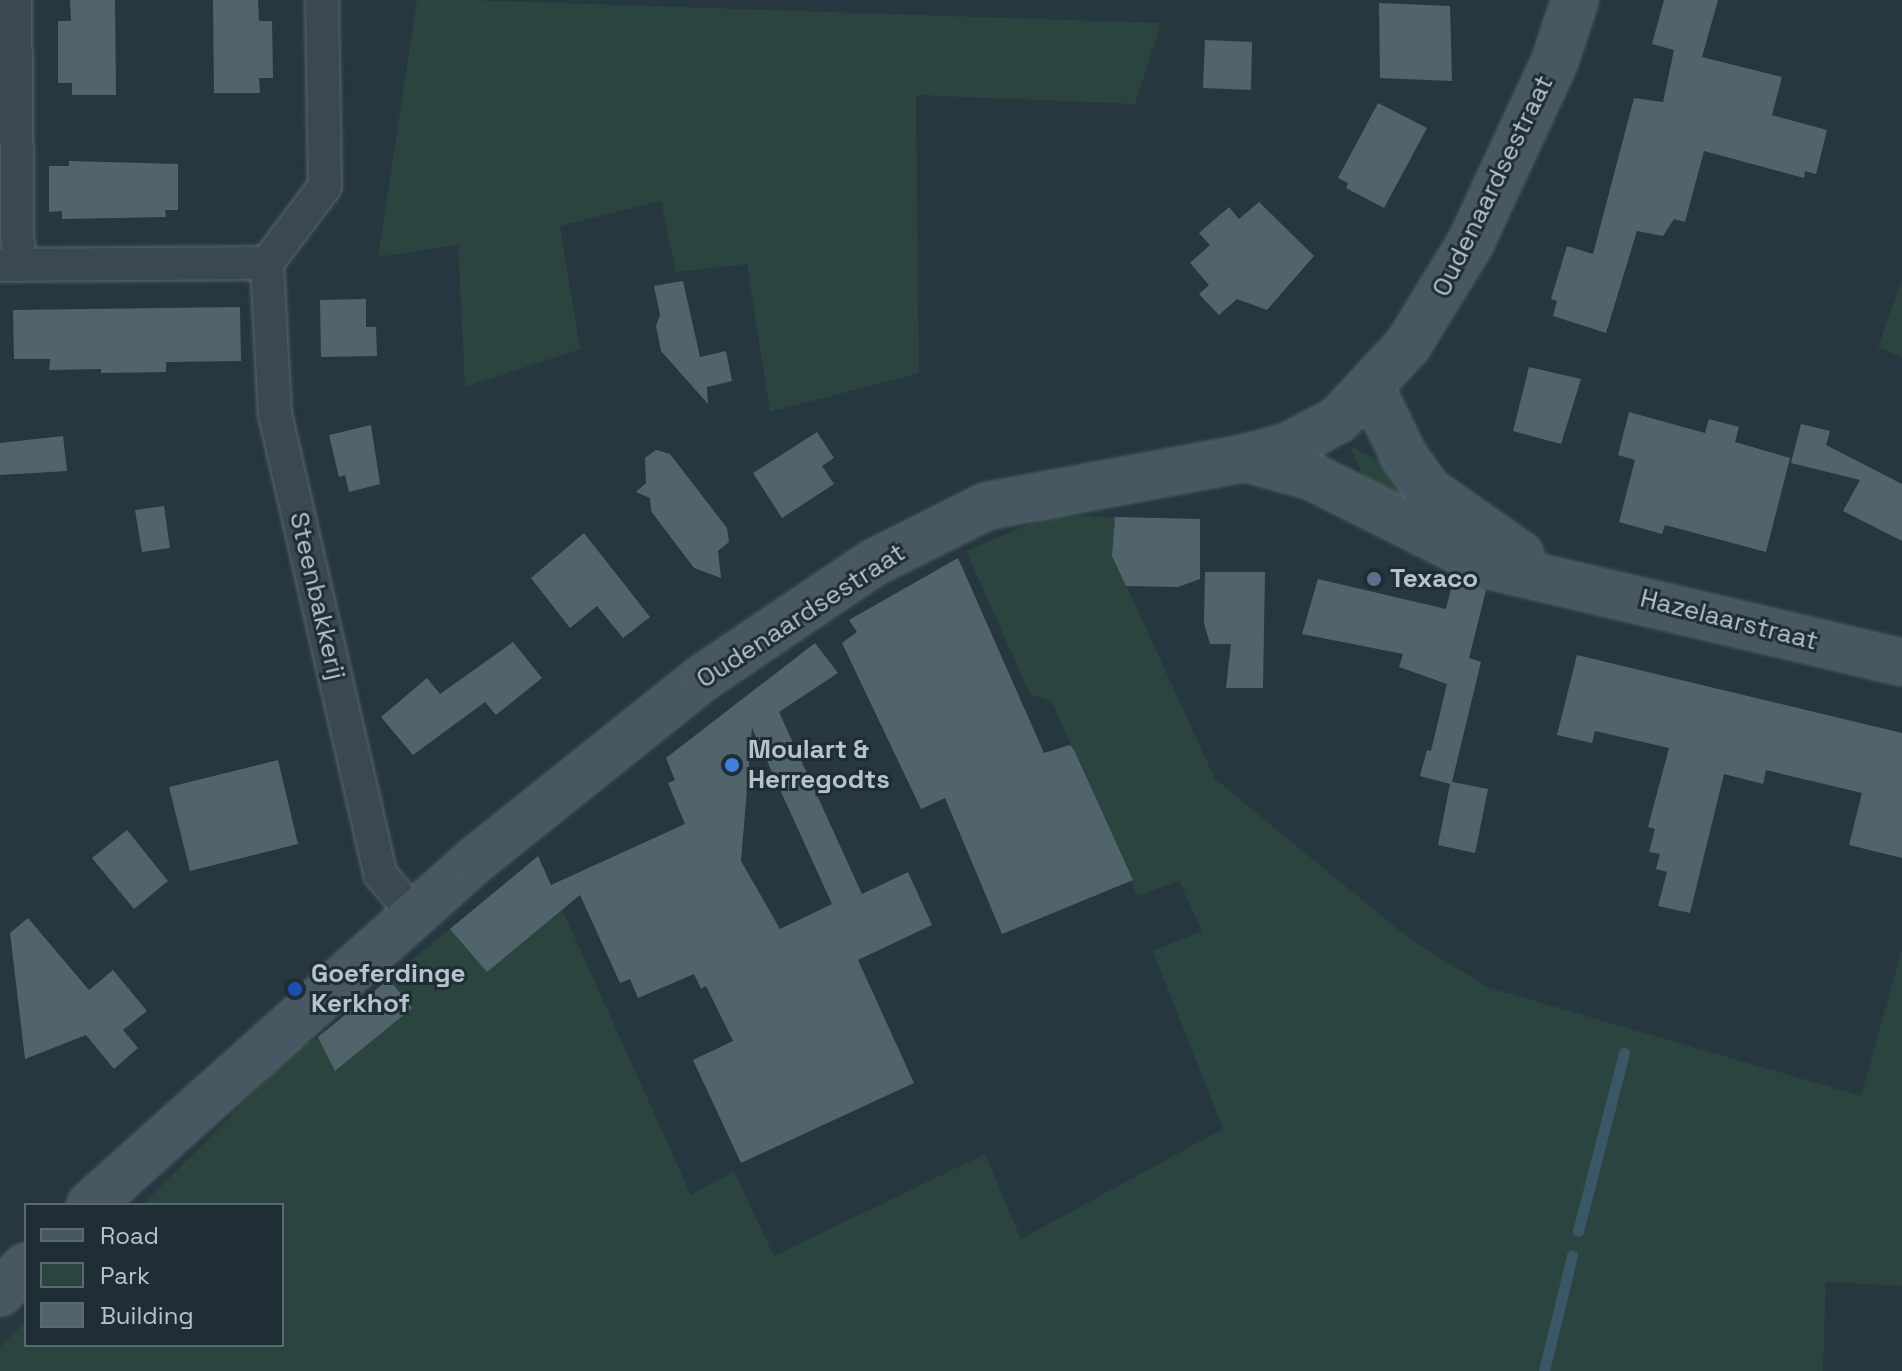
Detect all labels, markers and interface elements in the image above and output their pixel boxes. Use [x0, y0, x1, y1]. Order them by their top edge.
street label: Oudenaardsestraat [1426, 70, 1560, 302]
street label: Steenbakkerij [283, 509, 351, 683]
street label: Oudenaardsestraat [691, 537, 911, 695]
place label: Texaco [1390, 563, 1478, 595]
marker: Texaco [1365, 570, 1383, 588]
street label: Hazelaarstraat [1637, 583, 1821, 657]
place label: Moulart & Herregodts [748, 734, 890, 796]
marker: Moulart & Herregodts [723, 756, 741, 774]
place label: Goeferdinge Kerkhof [311, 958, 466, 1020]
marker: Goeferdinge Kerkhof [286, 980, 304, 998]
legend [24, 1203, 284, 1347]
text: Road [100, 1220, 159, 1251]
text: Park [100, 1260, 150, 1291]
text: Building [100, 1300, 194, 1331]

